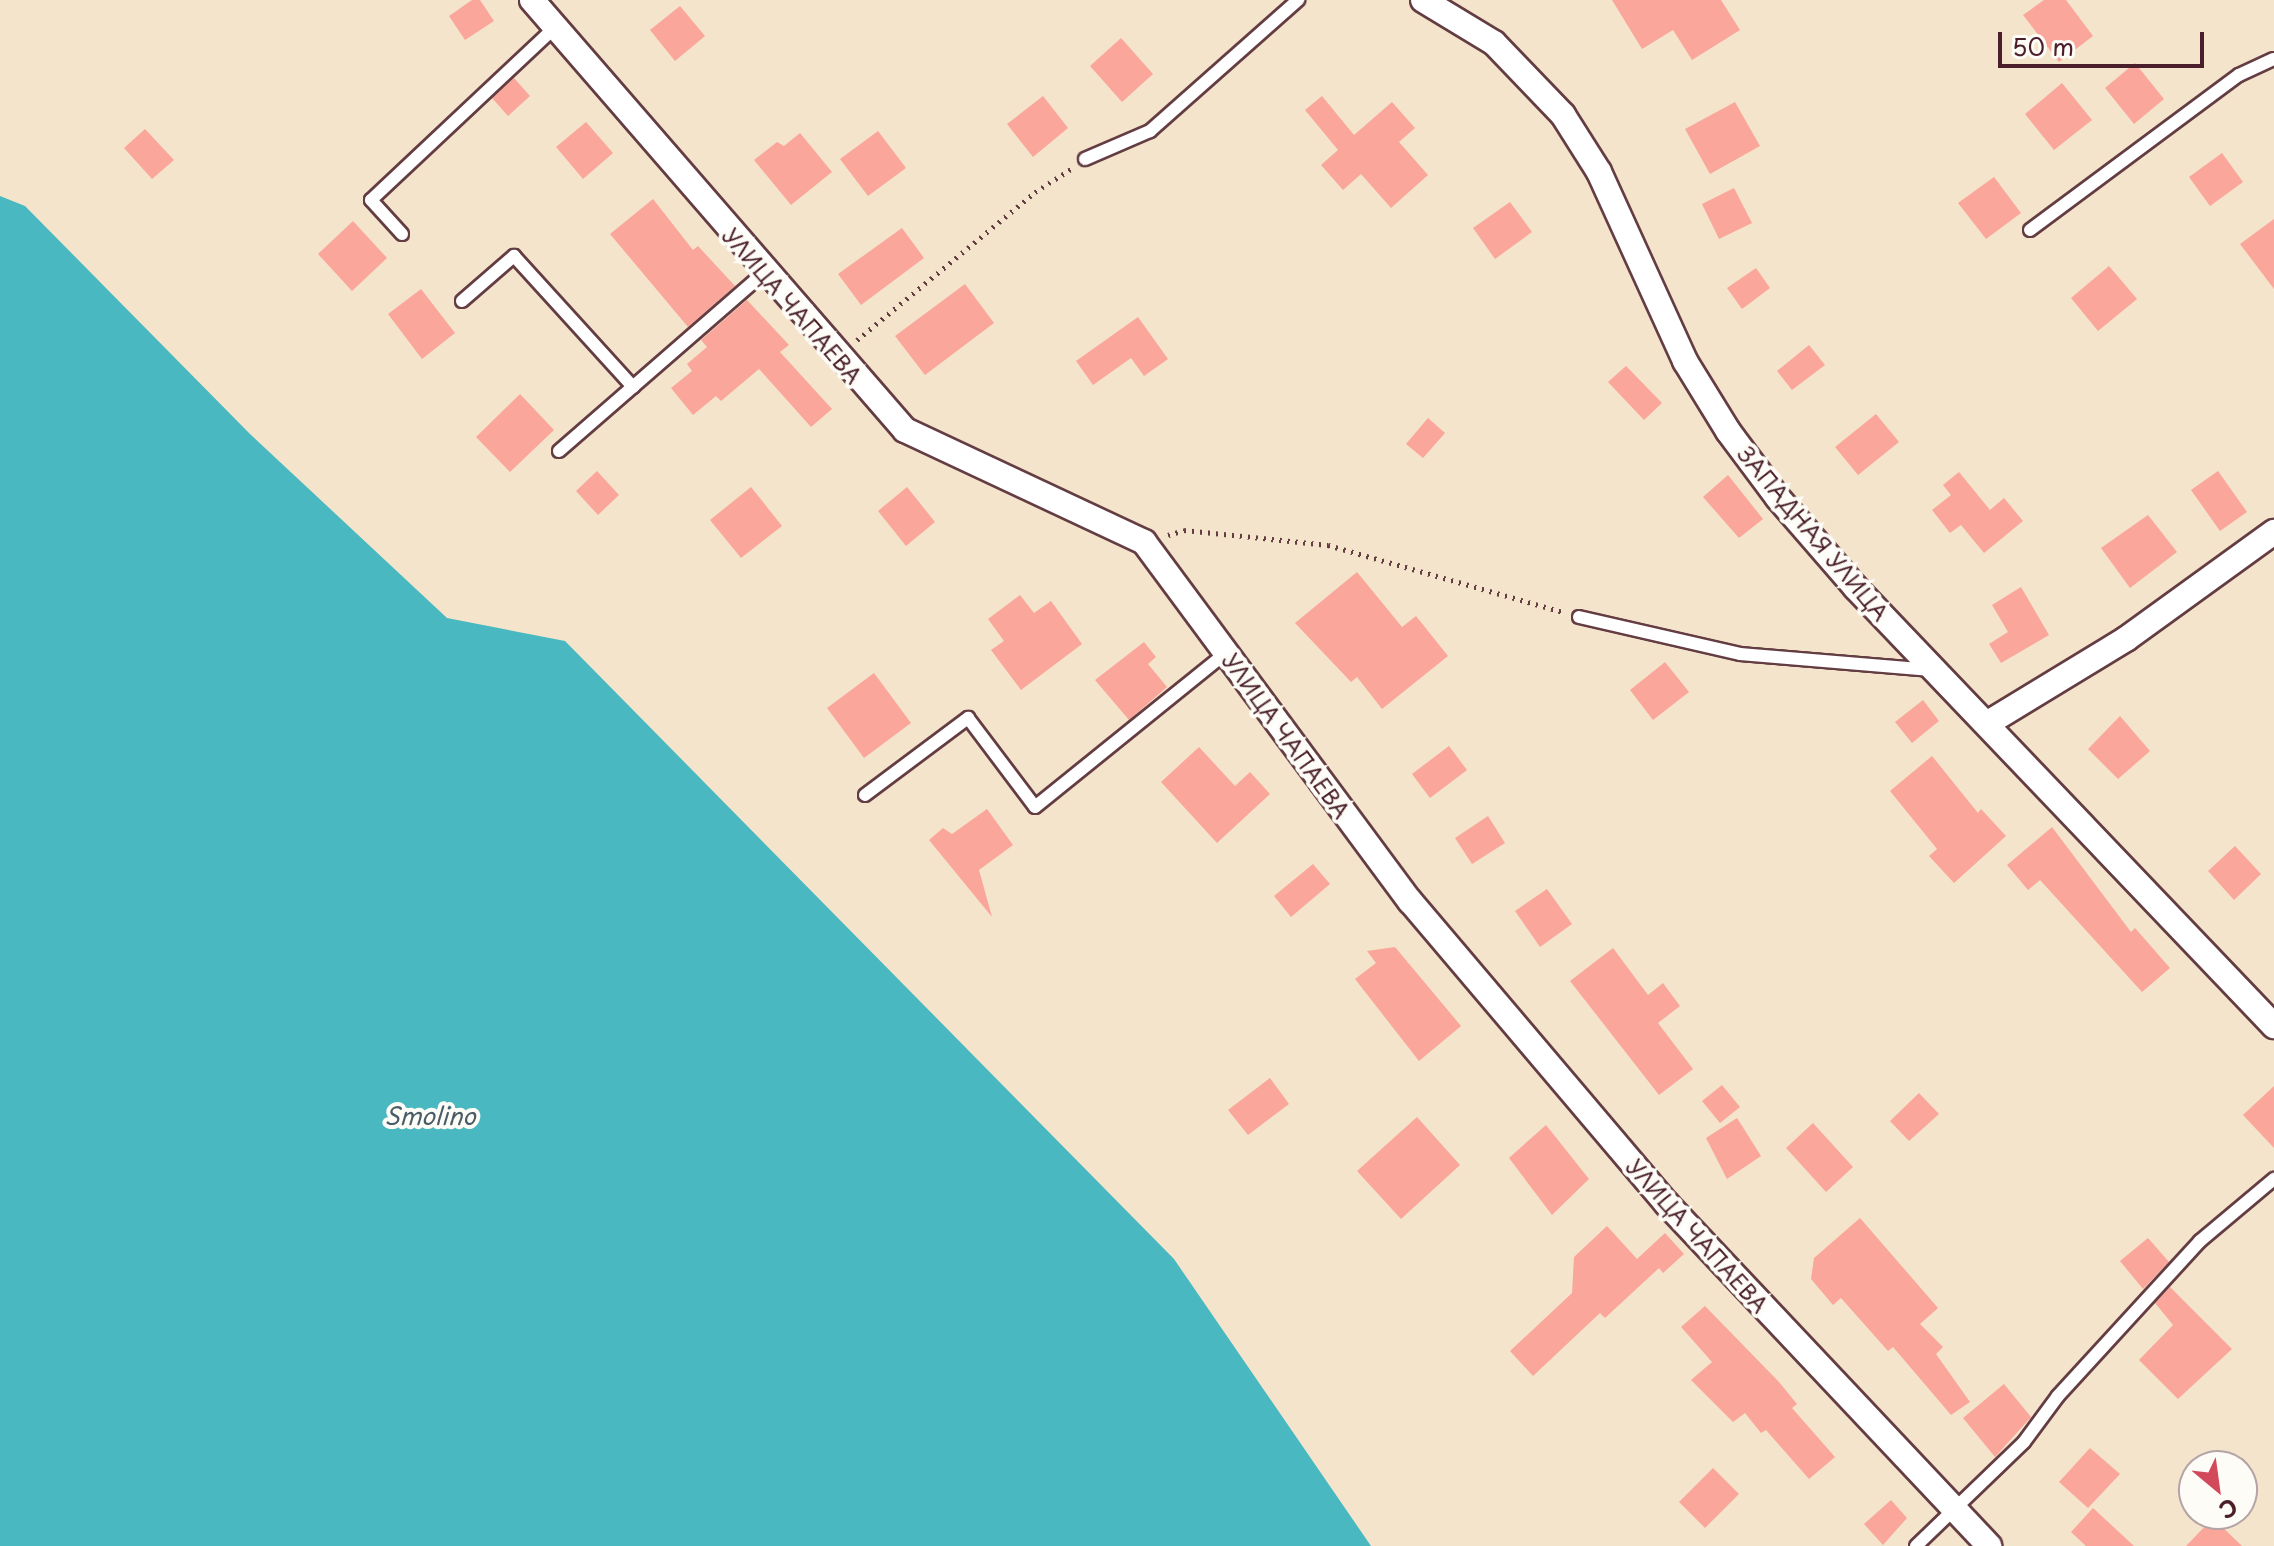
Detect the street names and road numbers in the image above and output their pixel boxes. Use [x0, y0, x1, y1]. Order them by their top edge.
street label: УЛИЦА ЧАПАЕВА [717, 221, 869, 389]
street label: ЗАПАДНАЯ УЛИЦА [1733, 441, 1895, 625]
street label: УЛИЦА ЧАПАЕВА [1217, 646, 1357, 824]
street label: УЛИЦА ЧАПАЕВА [1621, 1152, 1775, 1318]

